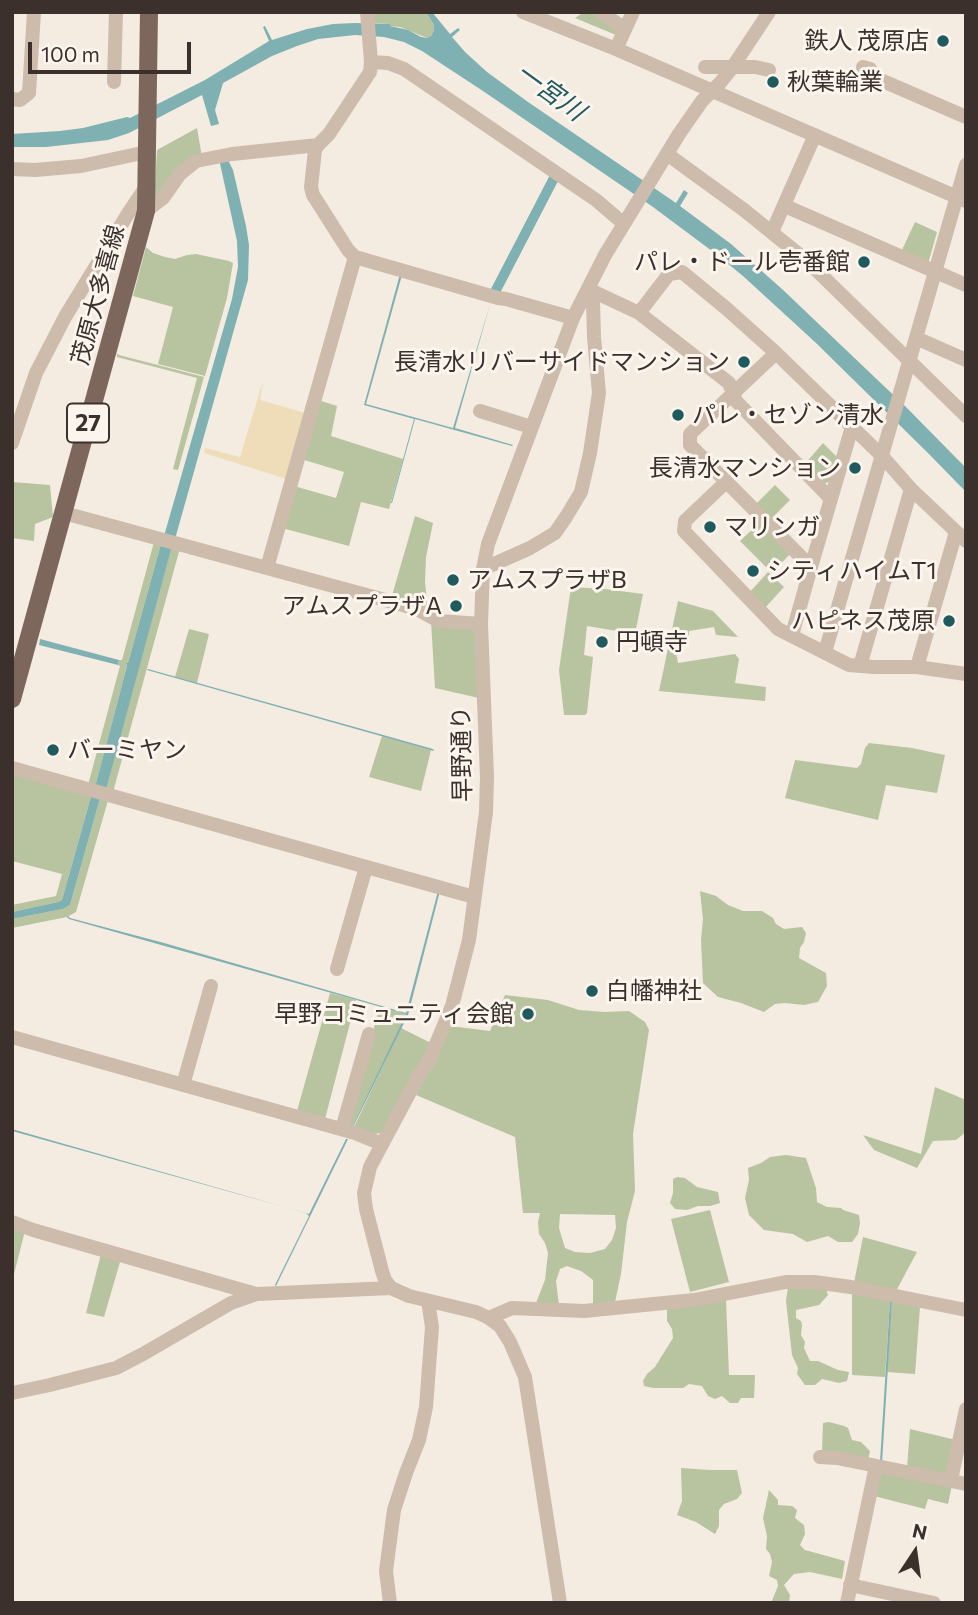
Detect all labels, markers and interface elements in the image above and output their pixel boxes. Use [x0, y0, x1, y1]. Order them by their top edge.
place label: 鉄人 茂原店 [804, 27, 929, 55]
scale bar [32, 28, 194, 72]
marker: 鉄人 茂原店 [935, 33, 951, 49]
text: 100 m [41, 41, 100, 66]
water label: 一宮川 [509, 56, 591, 128]
place label: 秋葉輪業 [787, 68, 883, 96]
marker: 秋葉輪業 [765, 74, 781, 90]
street label: 茂原大多喜線 [65, 222, 131, 368]
place label: パレ・ドール壱番館 [634, 248, 850, 276]
marker: パレ・ドール壱番館 [856, 254, 872, 270]
place label: 長清水リバーサイドマンション [394, 348, 730, 376]
marker: 長清水リバーサイドマンション [736, 354, 752, 370]
place label: パレ・セゾン清水 [692, 401, 884, 429]
road number: 27 [67, 404, 109, 442]
marker: パレ・セゾン清水 [670, 407, 686, 423]
place label: 長清水マンション [649, 454, 841, 482]
marker: 長清水マンション [847, 460, 863, 476]
place label: マリンガ [724, 513, 820, 541]
marker: マリンガ [702, 519, 718, 535]
place label: シティハイムT1 [767, 557, 937, 585]
marker: シティハイムT1 [745, 563, 761, 579]
place label: アムスプラザB [467, 566, 626, 594]
marker: アムスプラザB [445, 572, 461, 588]
place label: アムスプラザA [281, 592, 442, 620]
marker: アムスプラザA [448, 598, 464, 614]
place label: ハピネス茂原 [791, 607, 935, 635]
marker: ハピネス茂原 [941, 613, 957, 629]
place label: 円頓寺 [616, 628, 688, 656]
marker: 円頓寺 [594, 634, 610, 650]
street label: 早野通り [447, 706, 477, 802]
place label: バーミヤン [67, 736, 187, 764]
marker: バーミヤン [45, 742, 61, 758]
place label: 白幡神社 [606, 977, 702, 1005]
marker: 白幡神社 [584, 983, 600, 999]
place label: 早野コミュニティ会館 [274, 1000, 514, 1028]
marker: 早野コミュニティ会館 [520, 1006, 536, 1022]
north arrow [880, 1517, 950, 1587]
text: N [910, 1518, 929, 1544]

